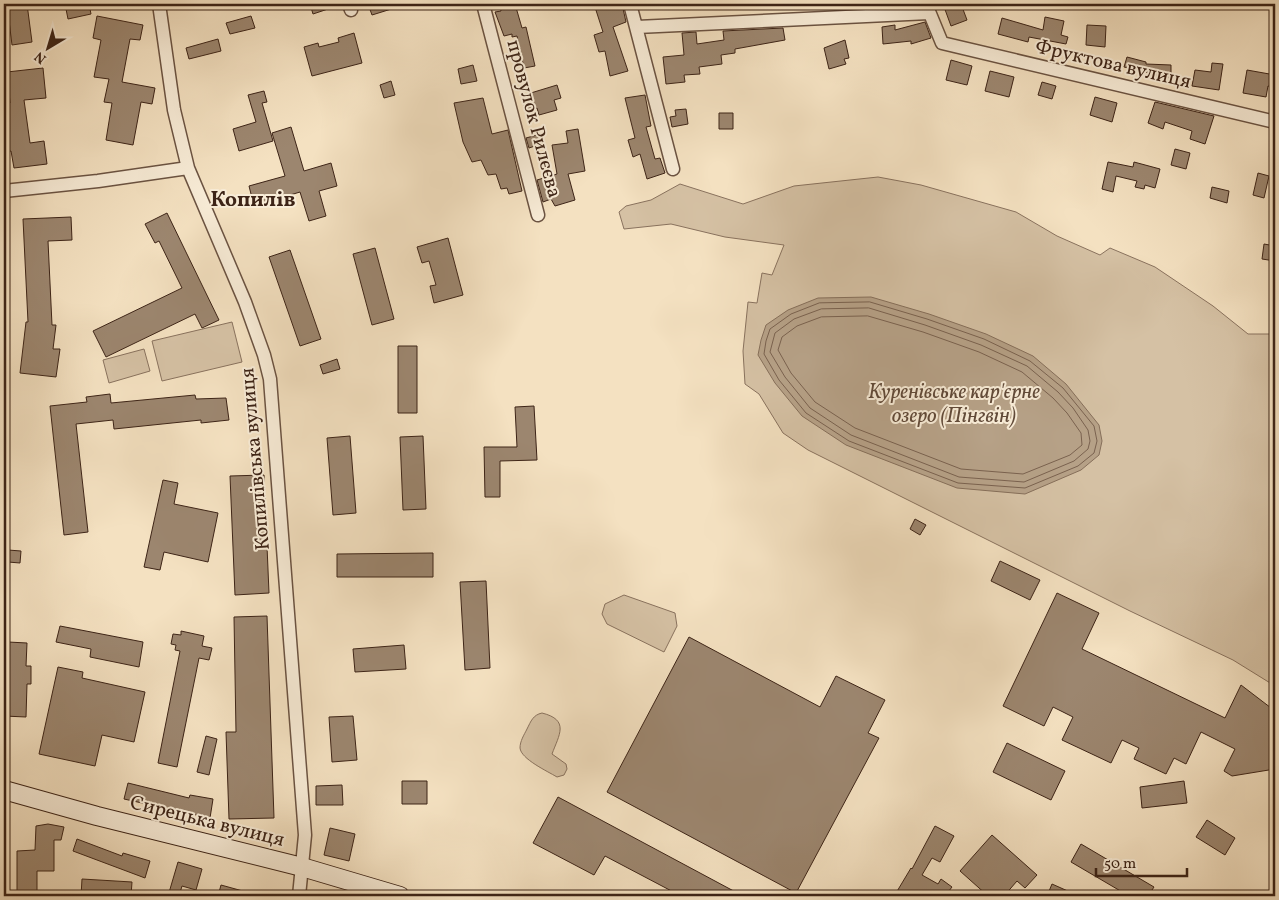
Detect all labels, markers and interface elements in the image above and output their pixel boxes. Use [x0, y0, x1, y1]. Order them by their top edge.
north arrow [22, 22, 72, 72]
street label: Фруктова вулиця [1032, 33, 1194, 97]
street label: провулок Рилєєва [498, 37, 568, 201]
text: N [31, 46, 51, 68]
district label: Копилів [210, 186, 296, 215]
street label: Копилівська вулиця [234, 367, 278, 551]
water label: Куренівське кар'єрне озеро (Пінгвін) [868, 378, 1040, 431]
street label: Сирецька вулиця [127, 789, 287, 855]
scale bar [1096, 845, 1188, 877]
text: 50 m [1104, 854, 1136, 875]

